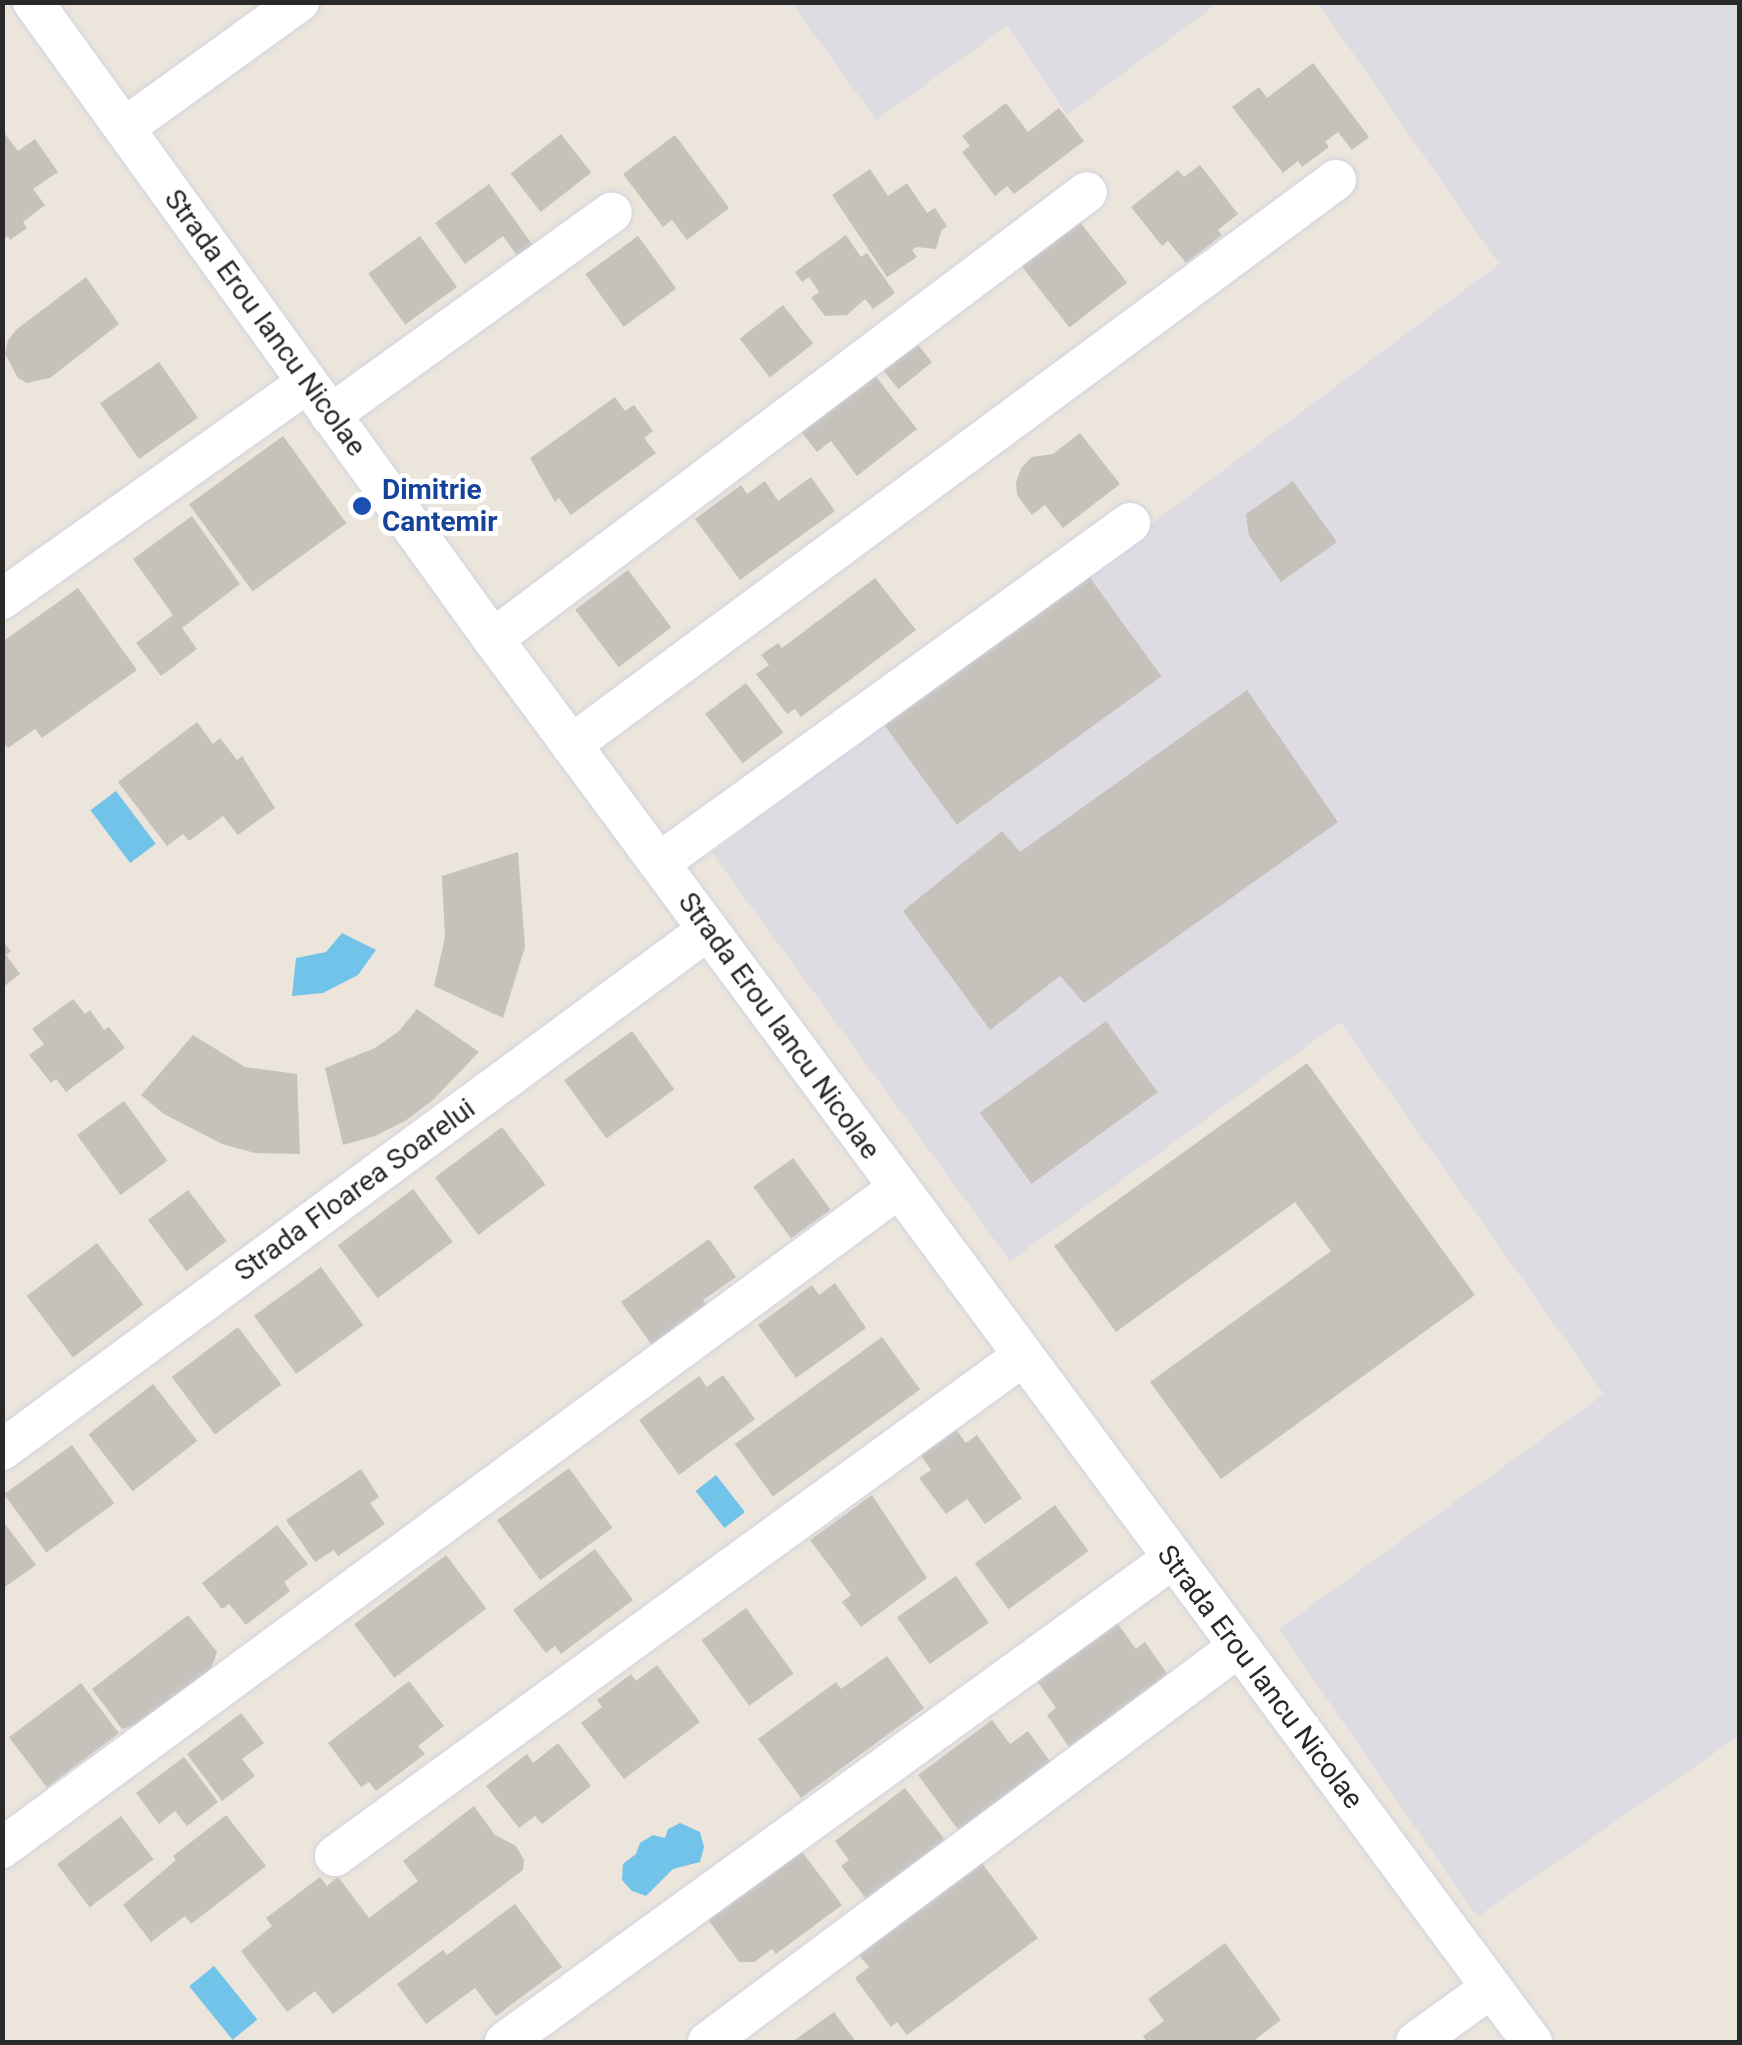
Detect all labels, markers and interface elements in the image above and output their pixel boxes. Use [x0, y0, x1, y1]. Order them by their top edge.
street label: Strada Erou Iancu Nicolae [157, 183, 373, 463]
place label: Dimitrie Cantemir [382, 473, 498, 539]
marker: Dimitrie Cantemir [351, 495, 373, 517]
street label: Strada Erou Iancu Nicolae [671, 886, 887, 1166]
street label: Strada Floarea Soarelui [228, 1092, 482, 1288]
street label: Strada Erou Iancu Nicolae [1150, 1539, 1370, 1815]

